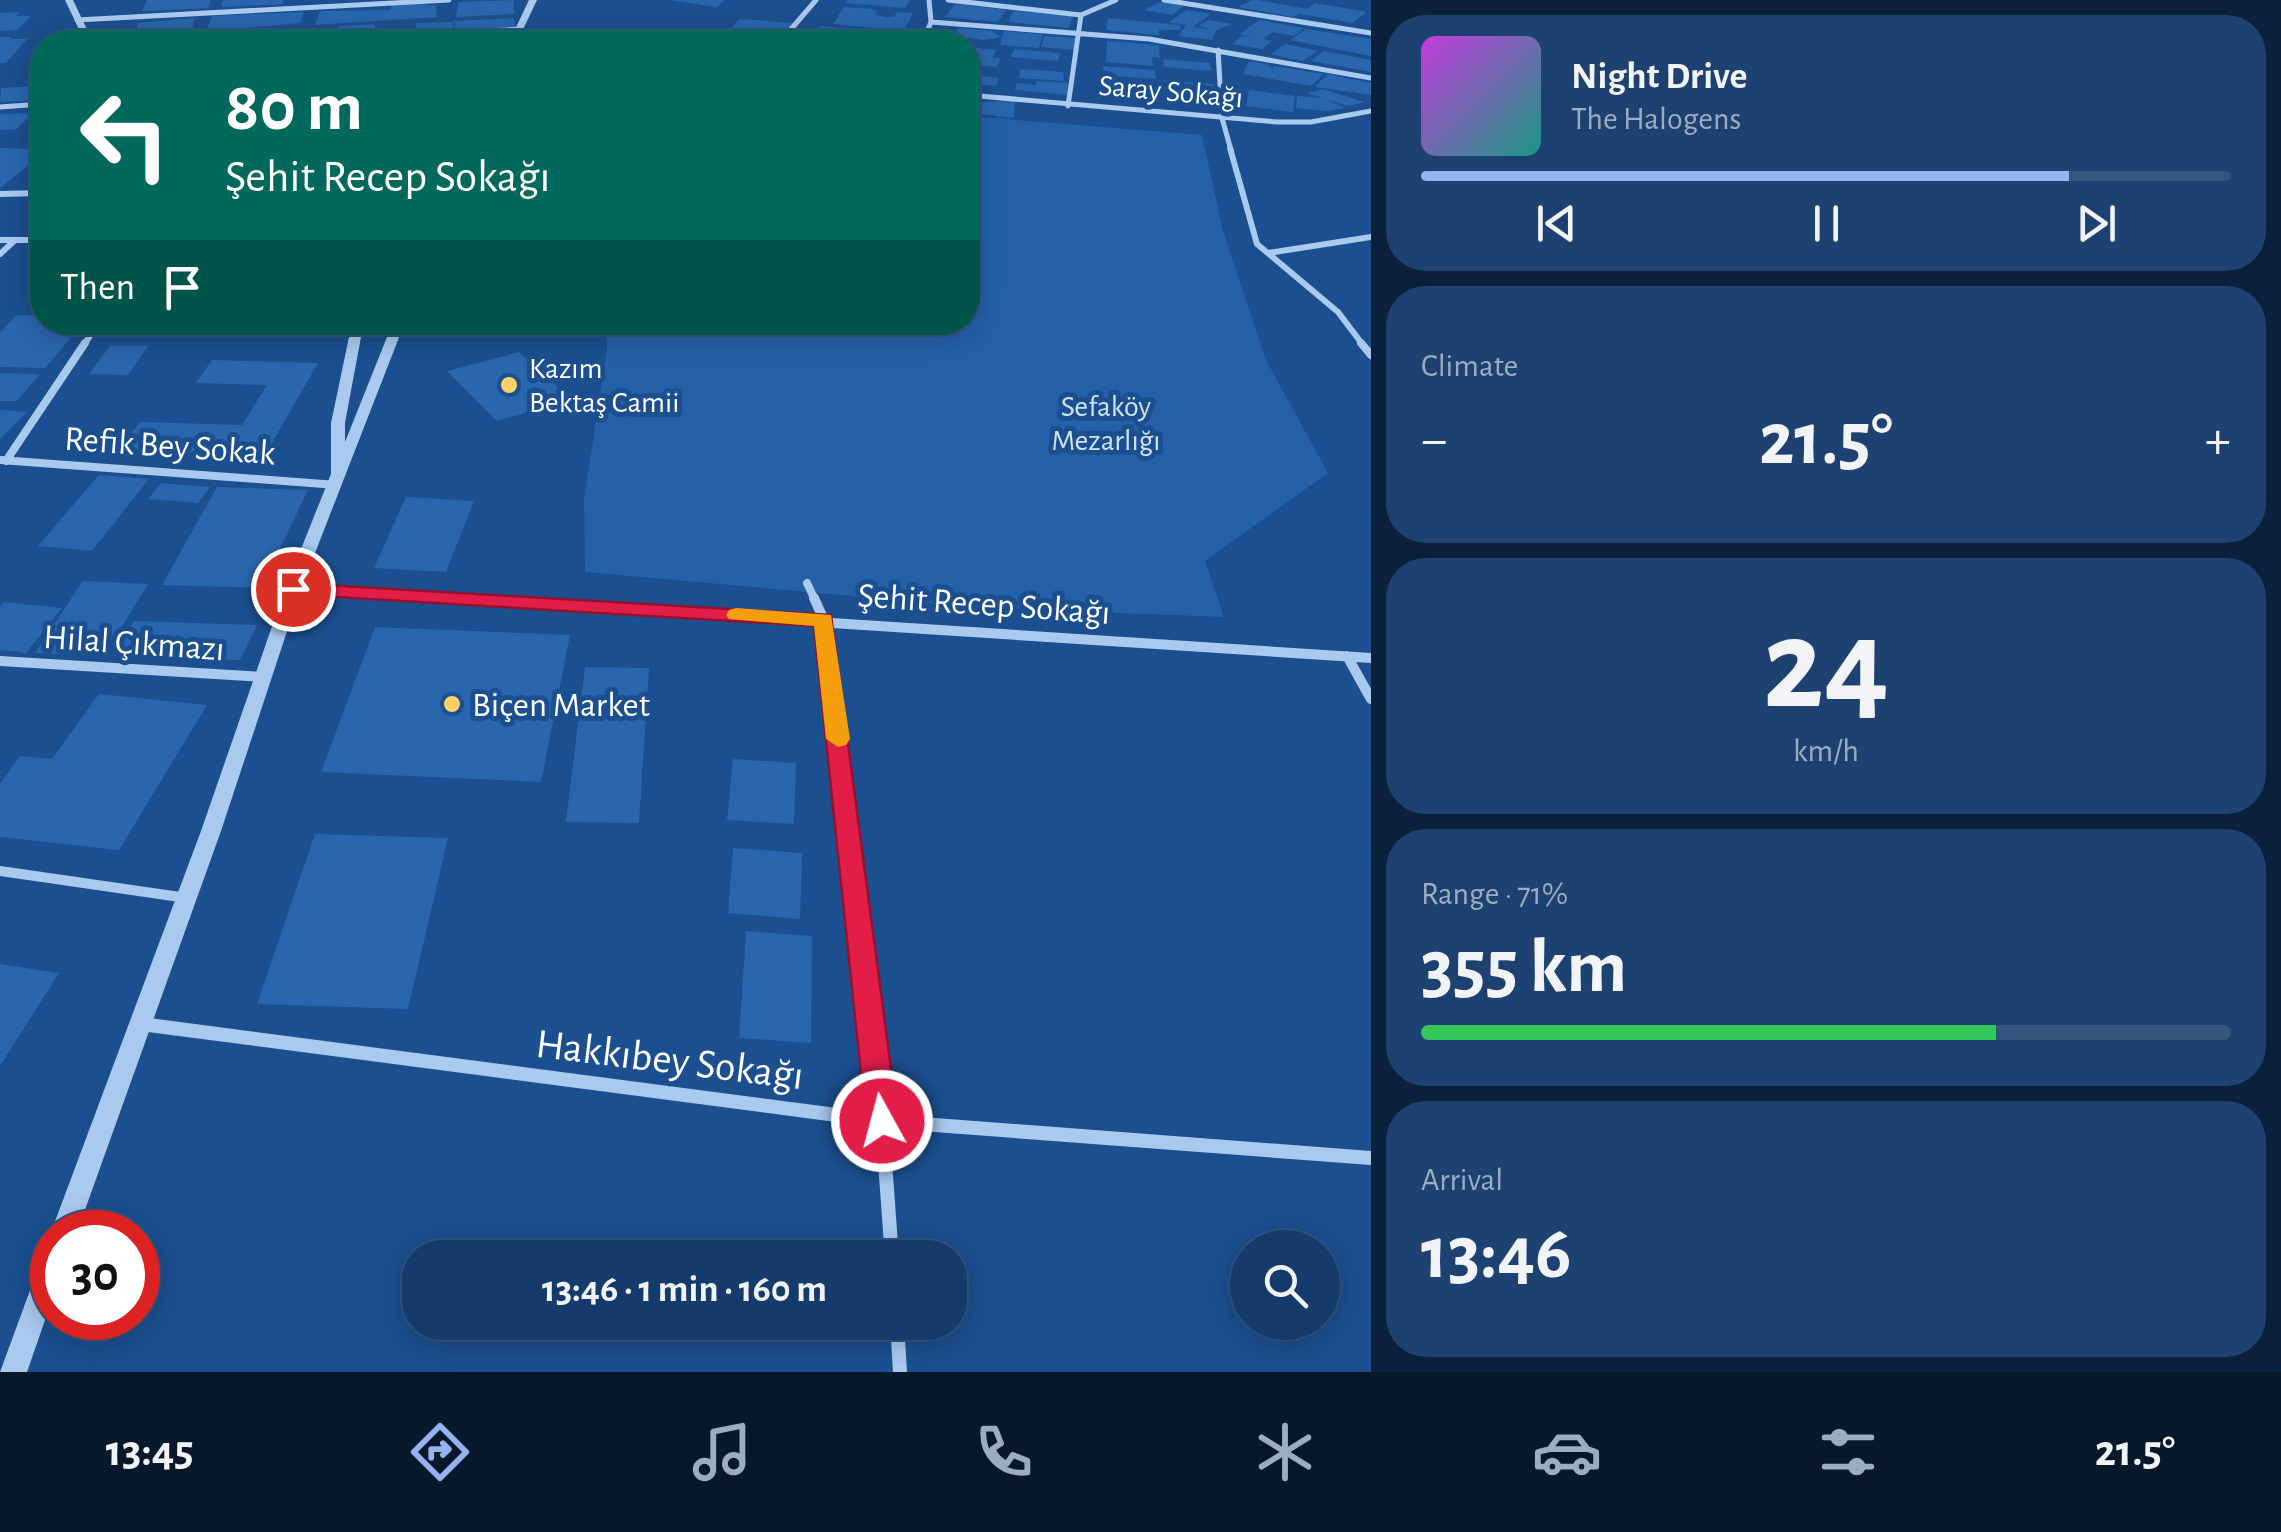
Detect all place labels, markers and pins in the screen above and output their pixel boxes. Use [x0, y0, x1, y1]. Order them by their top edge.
place label: Kazım Bektaş Camii [529, 354, 679, 418]
marker: Kazım Bektaş Camii [498, 374, 520, 396]
pin [251, 547, 336, 632]
place label: Biçen Market [472, 688, 650, 723]
marker: Biçen Market [441, 693, 463, 715]

